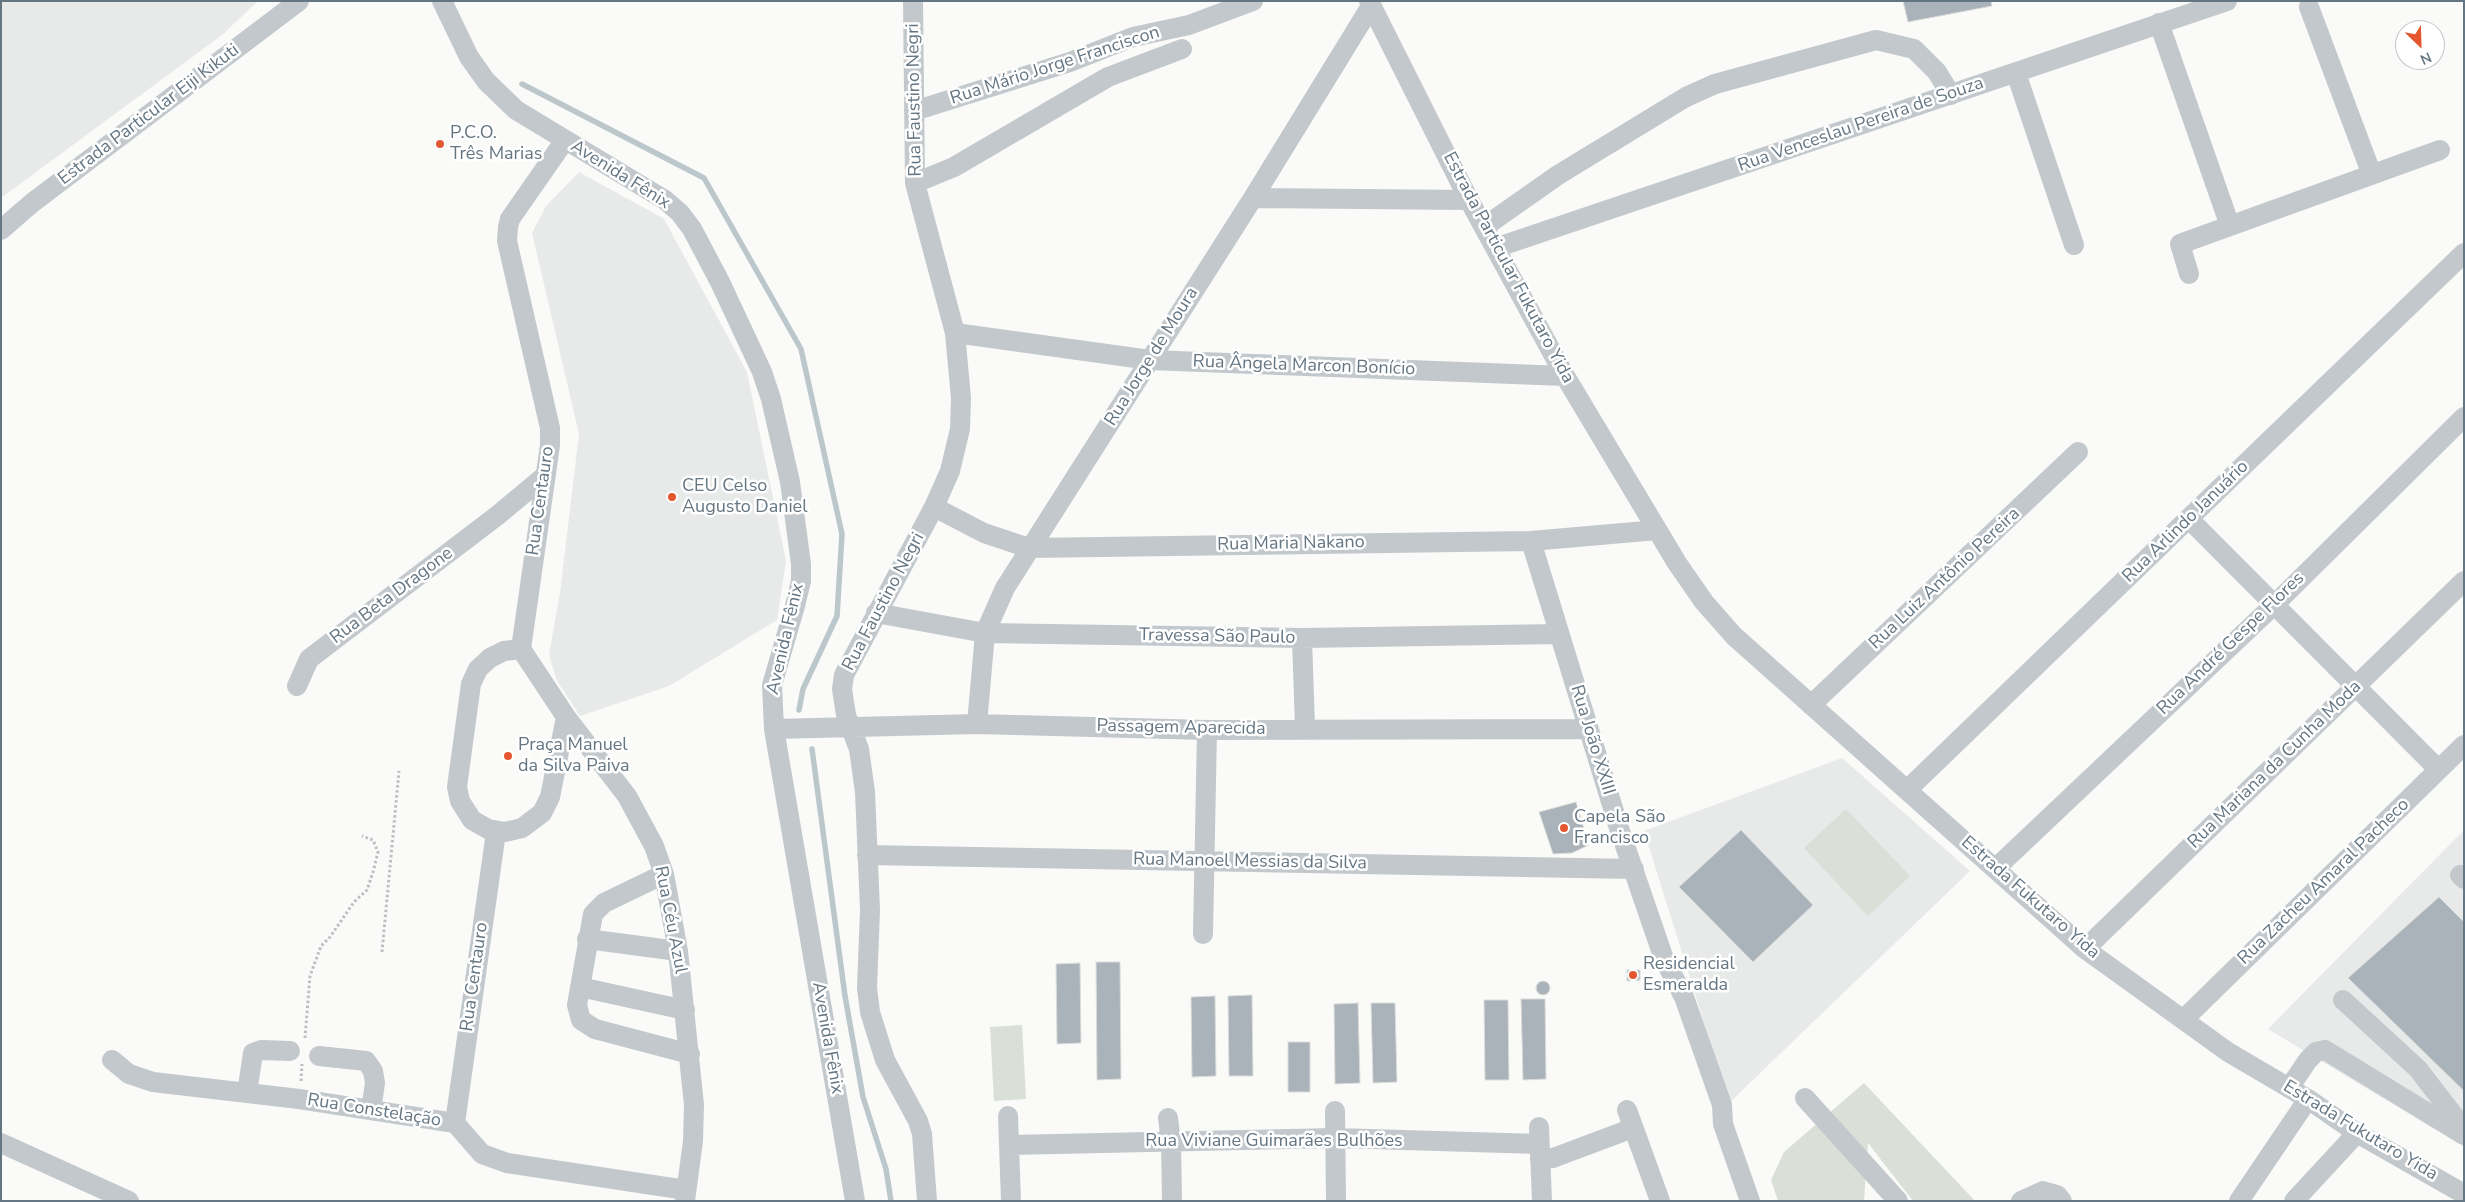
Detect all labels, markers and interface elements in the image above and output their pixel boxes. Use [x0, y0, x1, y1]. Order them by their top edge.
north arrow [2395, 20, 2445, 70]
street label: Rua Mário Jorge Franciscon [948, 22, 1162, 110]
street label: Rua Faustino Negri [903, 23, 927, 177]
street label: Estrada Particular Eiji Kikuti [54, 40, 244, 190]
text: N [2417, 47, 2435, 69]
street label: Rua Venceslau Pereira de Souza [1735, 73, 1987, 177]
place label: P.C.O. Três Marias [450, 123, 542, 166]
street label: Avenida Fênix [566, 136, 674, 214]
marker: P.C.O. Três Marias [434, 138, 446, 150]
street label: Estrada Particular Fukutaro Yida [1438, 149, 1578, 387]
street label: Rua Jorge de Moura [1101, 284, 1203, 430]
street label: Rua Ângela Marcon Bonício [1192, 351, 1416, 381]
street label: Rua Centauro [523, 445, 559, 557]
street label: Rua Arlindo Januário [2119, 456, 2253, 588]
place label: CEU Celso Augusto Daniel [682, 476, 807, 518]
marker: CEU Celso Augusto Daniel [666, 491, 678, 503]
street label: Rua Luiz Antônio Pereira [1865, 503, 2025, 655]
street label: Rua Faustino Negri [838, 529, 930, 675]
street label: Rua Maria Nakano [1217, 532, 1365, 556]
street label: Rua Beta Dragone [326, 543, 458, 649]
street label: Rua André Gespe Flores [2153, 568, 2309, 720]
street label: Avenida Fênix [763, 581, 809, 697]
street label: Travessa São Paulo [1139, 625, 1295, 649]
street label: Rua Mariana da Cunha Moda [2184, 676, 2366, 854]
street label: Rua João XXIII [1565, 683, 1619, 797]
street label: Passagem Aparecida [1096, 716, 1266, 740]
place label: Praça Manuel da Silva Paiva [518, 735, 630, 778]
marker: Praça Manuel da Silva Paiva [502, 750, 514, 762]
street label: Rua Zacheu Amaral Pacheco [2234, 794, 2414, 970]
place label: Capela São Francisco [1574, 807, 1666, 850]
marker: Capela São Francisco [1558, 822, 1570, 834]
street label: Estrada Fukutaro Yida [1956, 832, 2104, 964]
street label: Rua Manoel Messias da Silva [1133, 849, 1367, 875]
street label: Rua Céu Azul [649, 864, 691, 976]
street label: Rua Centauro [457, 921, 493, 1033]
place label: Residencial Esmeralda [1643, 954, 1735, 996]
marker: Residencial Esmeralda [1627, 969, 1639, 981]
street label: Avenida Fênix [807, 980, 847, 1096]
street label: Estrada Fukutaro Yida [2279, 1076, 2441, 1186]
street label: Rua Constelação [306, 1090, 442, 1132]
street label: Rua Viviane Guimarães Bulhões [1145, 1131, 1403, 1153]

